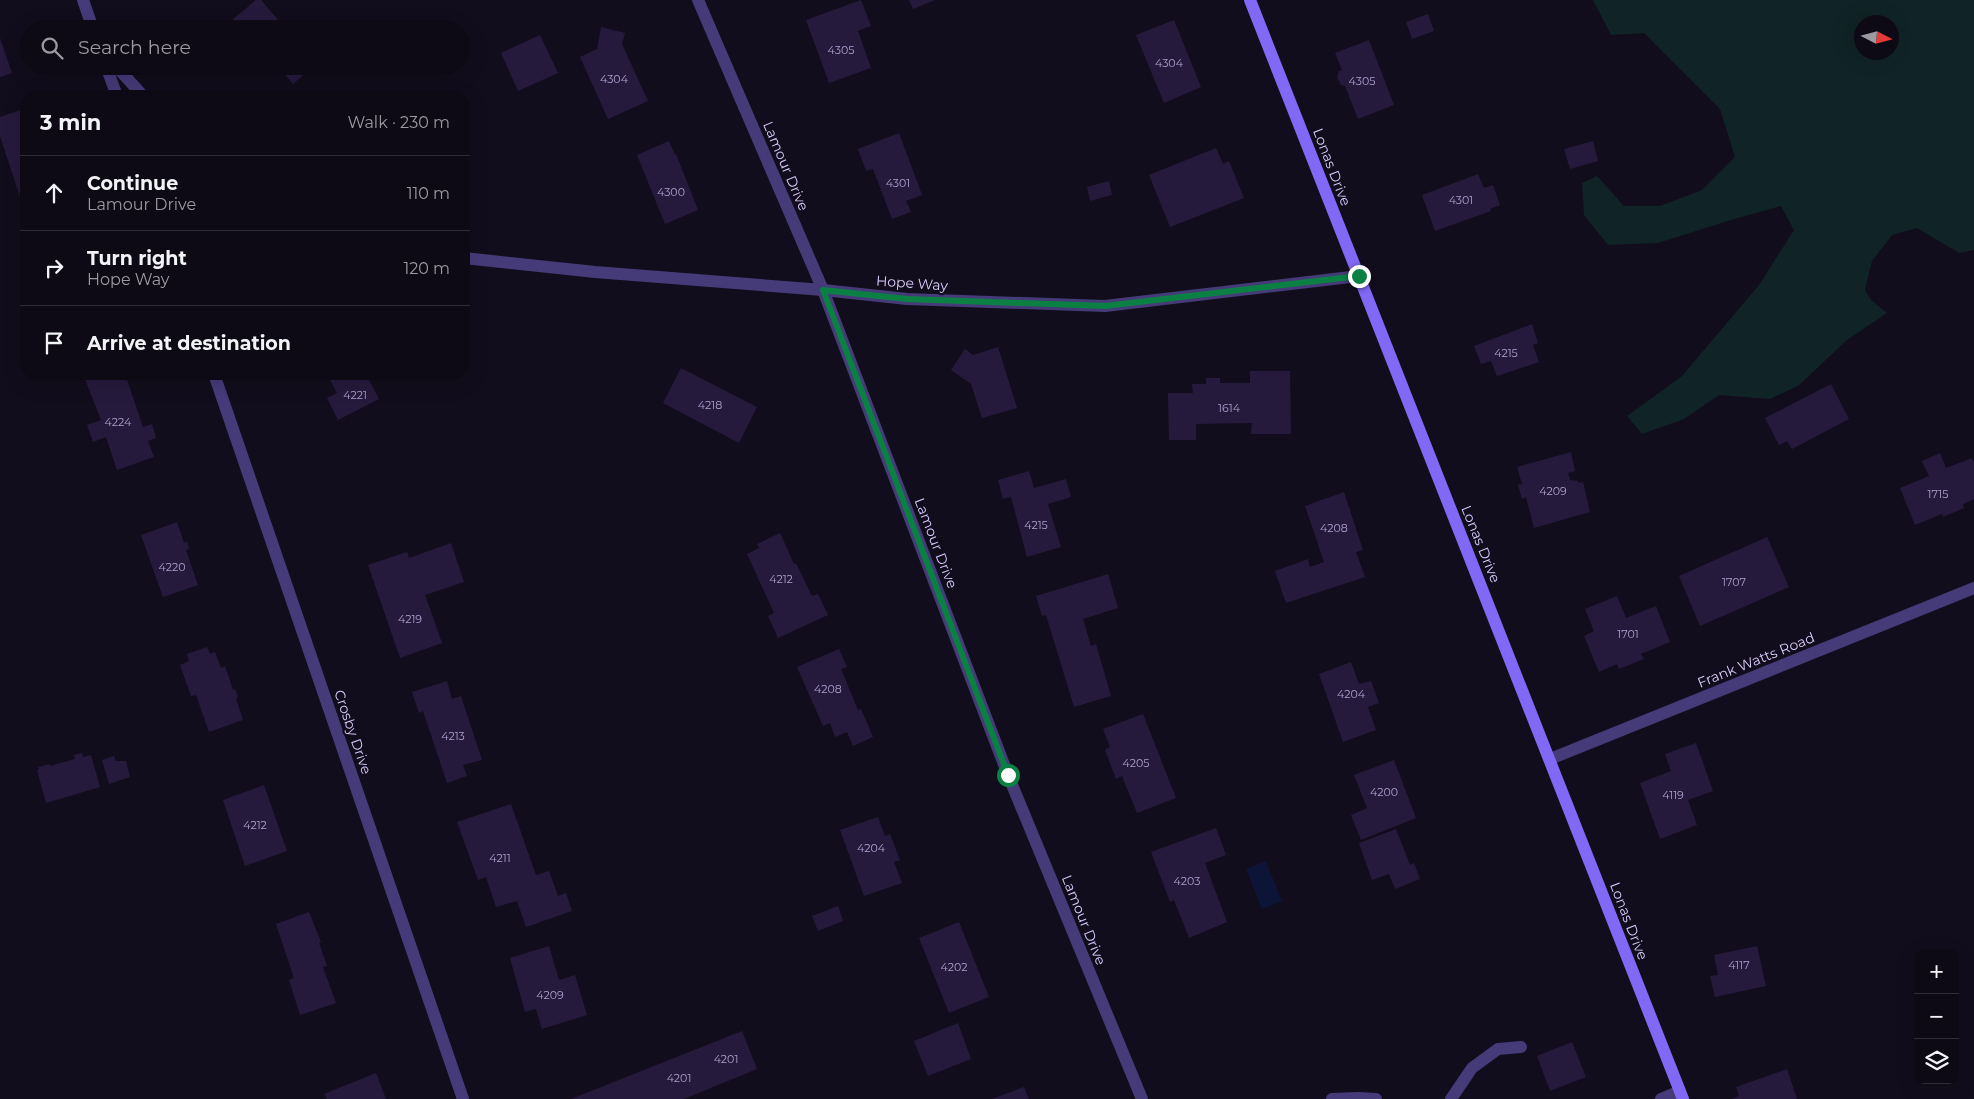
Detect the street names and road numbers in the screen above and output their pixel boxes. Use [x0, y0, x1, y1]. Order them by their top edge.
street label: Lamour Drive [759, 119, 813, 213]
street label: Lonas Drive [1309, 126, 1355, 208]
street label: Hope Way [875, 272, 949, 295]
street label: Lamour Drive [910, 495, 962, 591]
street label: Lonas Drive [1457, 503, 1505, 585]
street label: Frank Watts Road [1695, 628, 1817, 692]
street label: Crosby Drive [330, 687, 376, 777]
street label: Lamour Drive [1058, 872, 1110, 968]
street label: Lonas Drive [1606, 880, 1652, 962]

